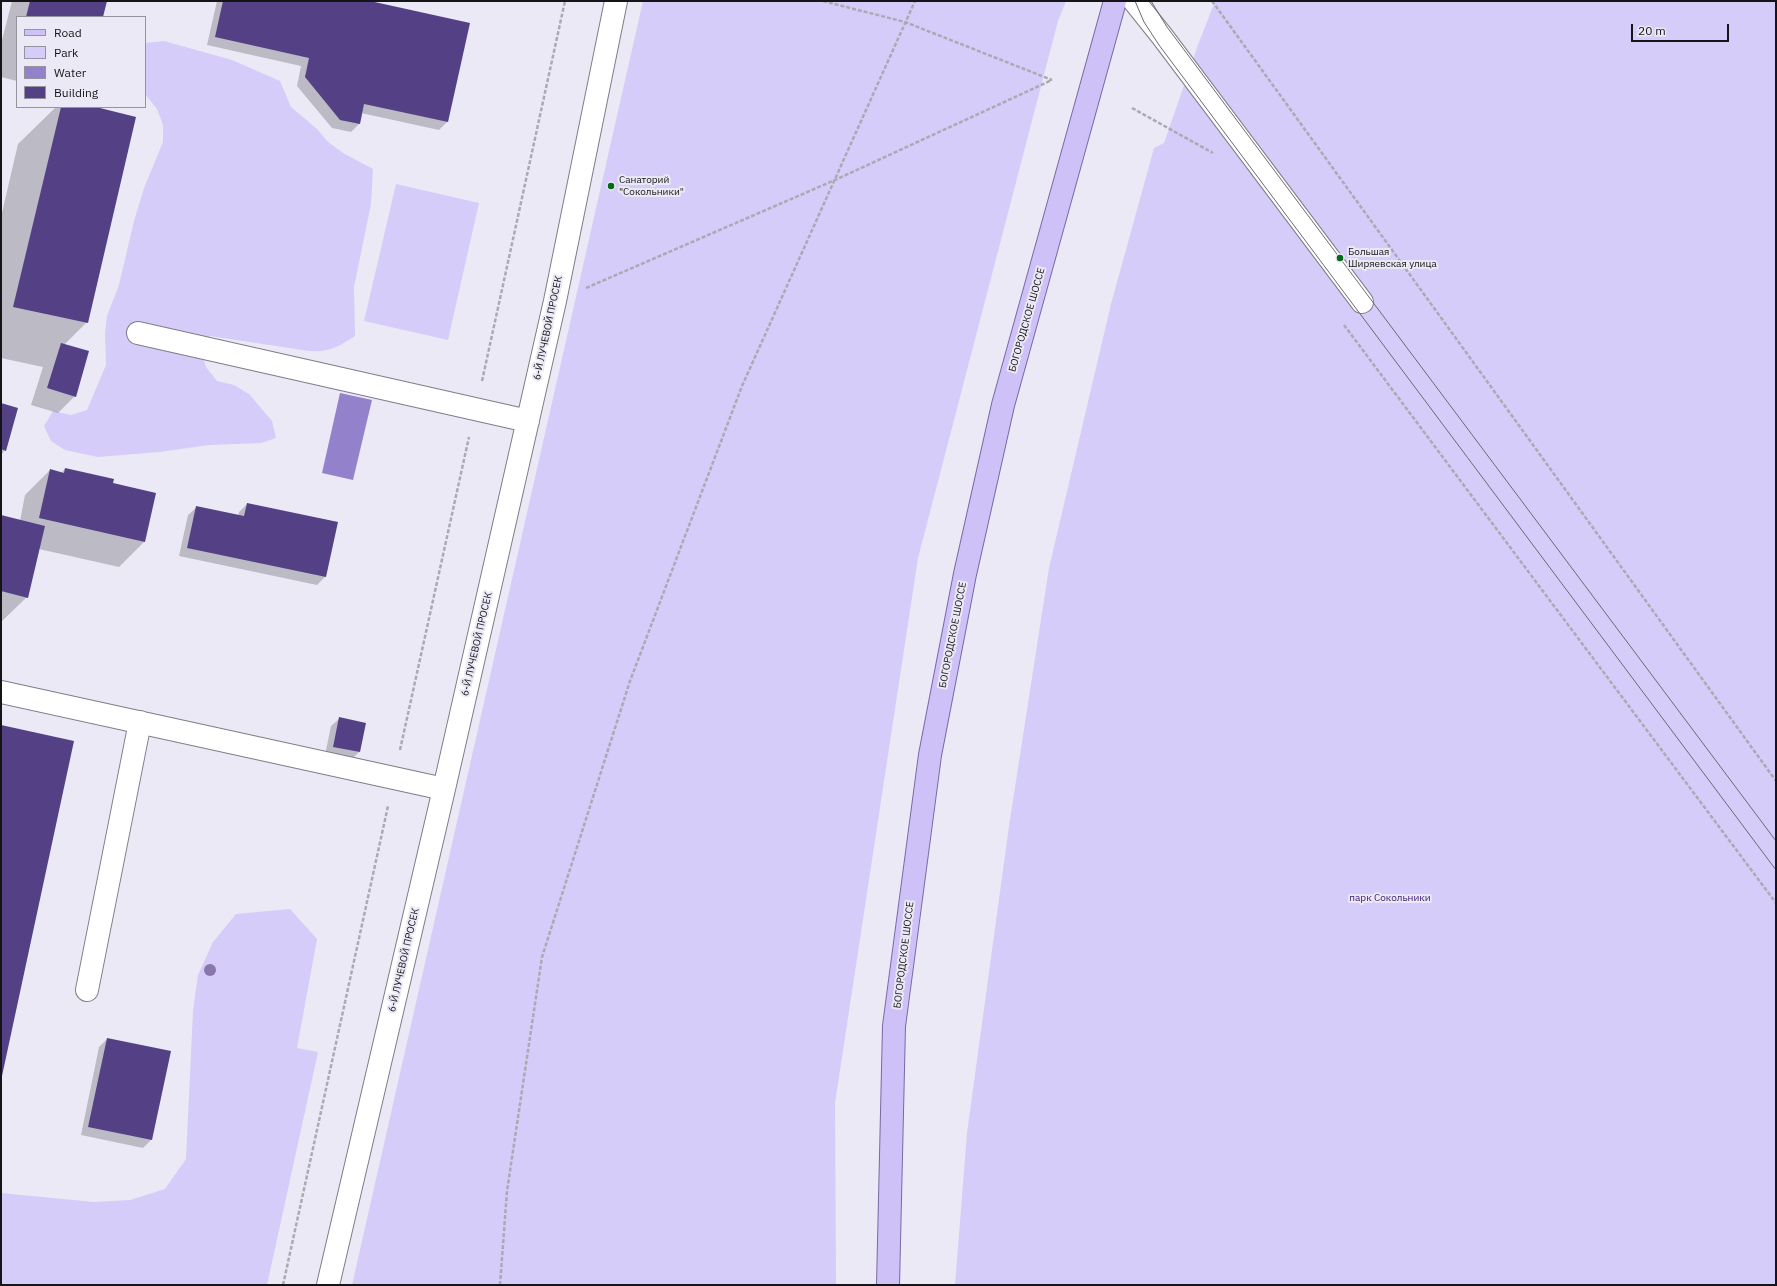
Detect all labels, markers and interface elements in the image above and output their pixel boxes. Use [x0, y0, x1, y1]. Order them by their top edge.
legend [16, 16, 146, 108]
scale bar [1633, 16, 1731, 42]
text: 20 m [1638, 23, 1666, 38]
text: Road [54, 25, 82, 40]
text: Park [54, 45, 78, 60]
text: Water [54, 65, 86, 80]
text: Building [54, 85, 98, 100]
place label: Санаторий "Сокольники" [619, 174, 684, 198]
marker: Санаторий "Сокольники" [606, 181, 616, 191]
place label: Большая Ширяевская улица [1348, 246, 1437, 270]
marker: Большая Ширяевская улица [1335, 253, 1345, 263]
street label: БОГОРОДСКОЕ ШОССЕ [1006, 267, 1048, 373]
street label: 6-Й ЛУЧЕВОЙ ПРОСЕК [531, 275, 565, 381]
street label: БОГОРОДСКОЕ ШОССЕ [937, 581, 969, 689]
street label: 6-Й ЛУЧЕВОЙ ПРОСЕК [459, 591, 495, 697]
park label: парк Сокольники [1349, 892, 1431, 904]
street label: БОГОРОДСКОЕ ШОССЕ [891, 901, 917, 1009]
street label: 6-Й ЛУЧЕВОЙ ПРОСЕК [386, 907, 422, 1013]

